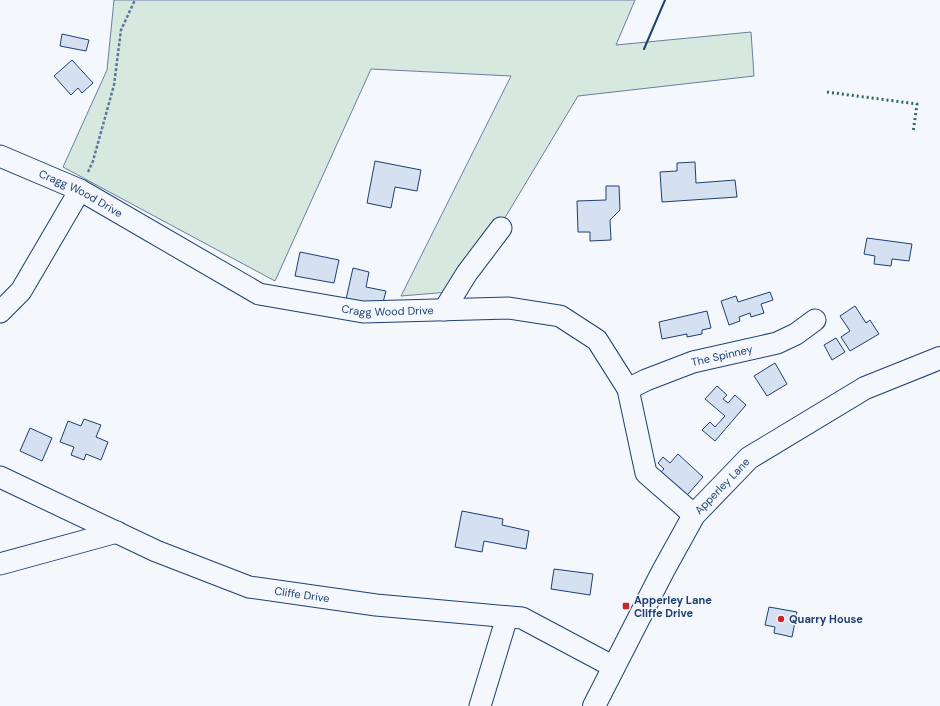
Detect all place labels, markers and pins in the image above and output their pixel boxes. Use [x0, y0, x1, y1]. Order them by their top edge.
place label: Apperley Lane Cliffe Drive [634, 593, 712, 620]
marker: Apperley Lane Cliffe Drive [621, 601, 631, 611]
place label: Quarry House [789, 612, 863, 626]
marker: Quarry House [776, 614, 786, 624]

